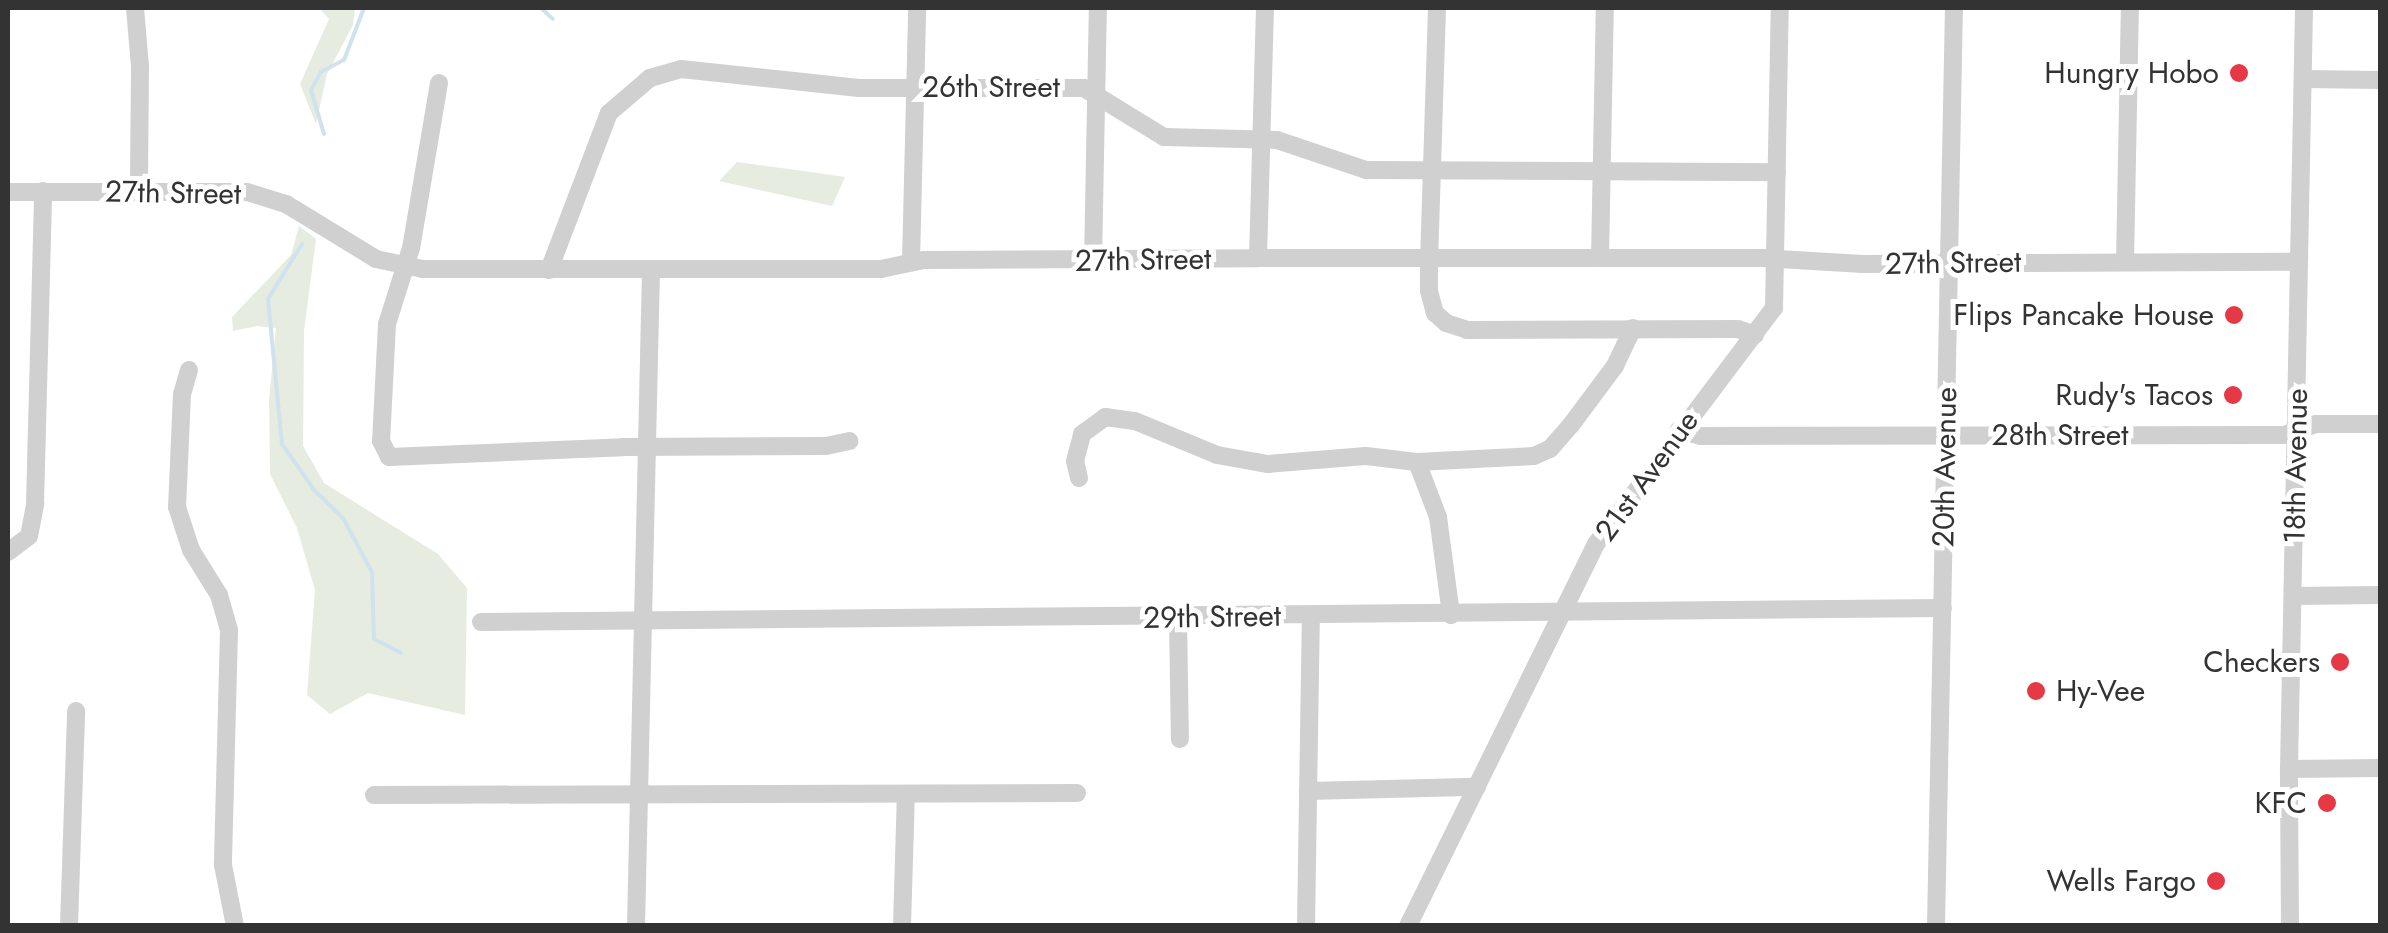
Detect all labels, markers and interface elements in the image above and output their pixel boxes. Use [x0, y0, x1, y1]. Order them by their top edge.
place label: Hungry Hobo [2044, 55, 2219, 91]
marker: Hungry Hobo [2228, 62, 2250, 84]
street label: 26th Street [922, 69, 1060, 105]
street label: 27th Street [105, 174, 241, 212]
street label: 27th Street [1075, 241, 1211, 279]
street label: 27th Street [1885, 244, 2021, 282]
place label: Flips Pancake House [1953, 297, 2214, 333]
marker: Flips Pancake House [2223, 304, 2245, 326]
place label: Rudy's Tacos [2055, 377, 2213, 413]
marker: Rudy's Tacos [2222, 384, 2244, 406]
street label: 20th Avenue [1926, 386, 1964, 548]
street label: 18th Avenue [2277, 388, 2315, 544]
street label: 21st Avenue [1588, 404, 1706, 548]
street label: 28th Street [1992, 417, 2128, 453]
street label: 29th Street [1143, 598, 1281, 636]
place label: Checkers [2203, 644, 2320, 680]
marker: Checkers [2329, 651, 2351, 673]
place label: Hy-Vee [2056, 673, 2145, 709]
marker: Hy-Vee [2025, 680, 2047, 702]
place label: KFC [2255, 785, 2307, 821]
marker: KFC [2316, 792, 2338, 814]
place label: Wells Fargo [2047, 863, 2196, 899]
marker: Wells Fargo [2205, 870, 2227, 892]

